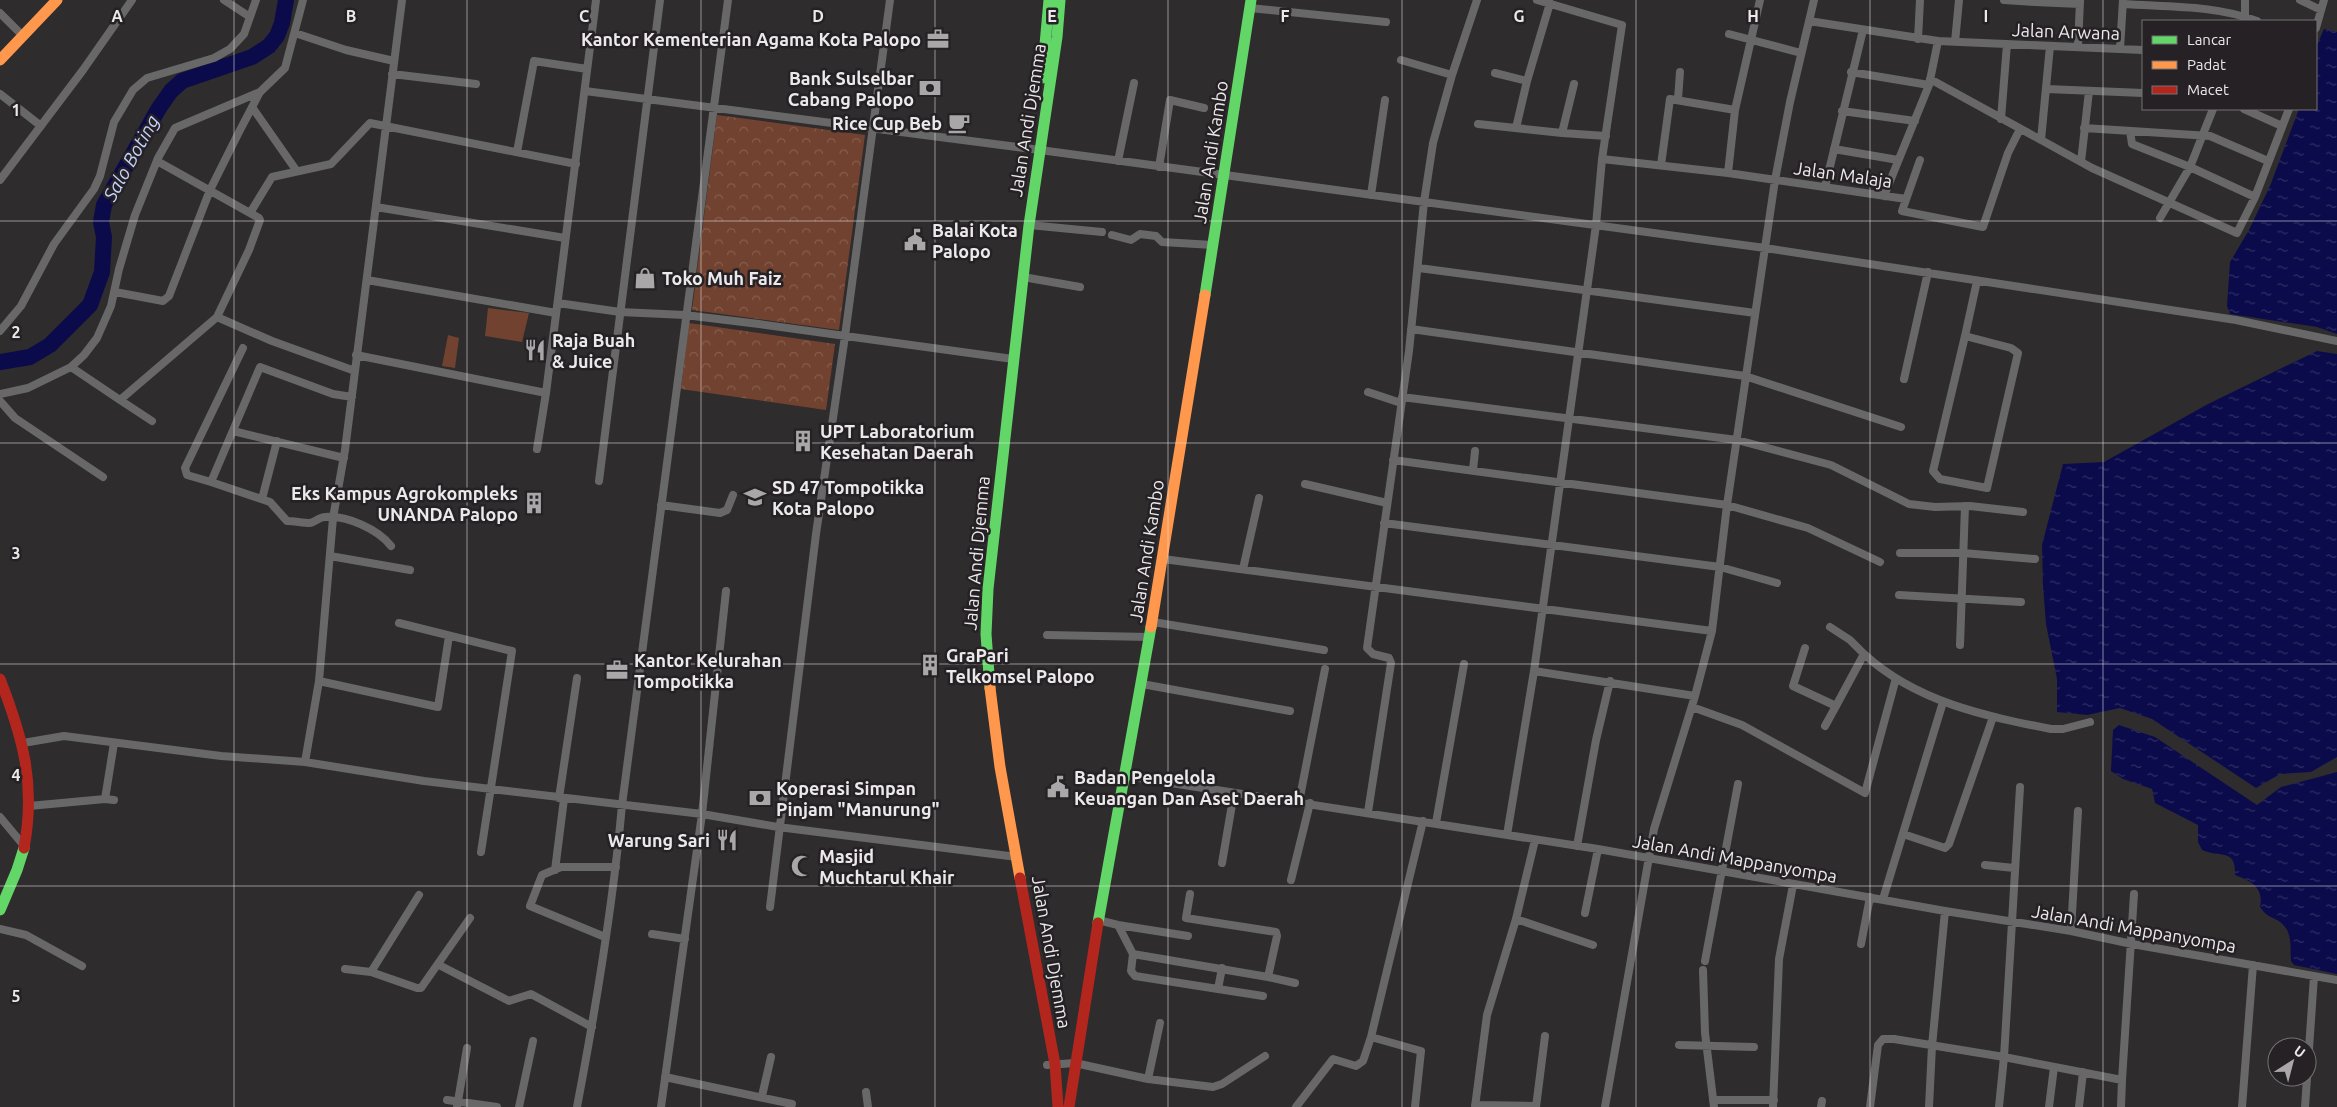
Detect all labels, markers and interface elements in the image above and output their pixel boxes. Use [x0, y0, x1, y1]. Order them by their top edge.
text: A [111, 7, 123, 25]
text: B [346, 7, 356, 25]
text: C [579, 7, 589, 25]
text: D [812, 7, 824, 25]
text: E [1047, 7, 1057, 25]
text: F [1281, 7, 1290, 25]
text: G [1513, 7, 1525, 25]
text: H [1747, 7, 1759, 25]
text: I [1984, 7, 1988, 25]
street label: Jalan Arwana [2012, 19, 2120, 43]
legend [2142, 20, 2317, 110]
office icon: Kantor Kementerian Agama Kota Palopo [925, 26, 951, 52]
place label: Kantor Kementerian Agama Kota Palopo [581, 29, 921, 49]
text: Lancar [2187, 31, 2232, 48]
street label: Jalan Andi Djemma [1005, 42, 1049, 198]
text: Padat [2187, 56, 2226, 73]
place label: Bank Sulselbar Cabang Palopo [788, 68, 915, 109]
bank icon: Bank Sulselbar Cabang Palopo [917, 75, 943, 101]
street label: Jalan Andi Kambo [1189, 79, 1231, 225]
text: Macet [2187, 81, 2229, 98]
text: 1 [11, 101, 21, 119]
cafe icon: Rice Cup Beb [946, 110, 972, 136]
water label: Salo Boting [98, 111, 164, 206]
place label: Rice Cup Beb [832, 113, 942, 133]
street label: Jalan Malaja [1793, 157, 1893, 191]
place label: Balai Kota Palopo [932, 220, 1018, 261]
public building icon: Balai Kota Palopo [902, 227, 928, 253]
shop icon: Toko Muh Faiz [632, 265, 658, 291]
place label: Toko Muh Faiz [662, 268, 782, 288]
text: 2 [11, 323, 21, 341]
place label: Raja Buah & Juice [552, 330, 635, 371]
restaurant icon: Raja Buah & Juice [522, 337, 548, 363]
place label: UPT Laboratorium Kesehatan Daerah [820, 421, 975, 462]
building icon: UPT Laboratorium Kesehatan Daerah [790, 428, 816, 454]
street label: Jalan Andi Djemma [959, 475, 993, 631]
place label: SD 47 Tompotikka Kota Palopo [772, 477, 924, 518]
street label: Jalan Andi Kambo [1125, 478, 1167, 624]
place label: Eks Kampus Agrokompleks UNANDA Palopo [291, 483, 518, 524]
school or university icon: SD 47 Tompotikka Kota Palopo [742, 484, 768, 510]
building icon: Eks Kampus Agrokompleks UNANDA Palopo [521, 490, 547, 516]
text: 3 [11, 544, 21, 562]
place label: GraPari Telkomsel Palopo [946, 645, 1095, 686]
place label: Kantor Kelurahan Tompotikka [634, 650, 782, 691]
building icon: GraPari Telkomsel Palopo [917, 652, 943, 678]
office icon: Kantor Kelurahan Tompotikka [604, 657, 630, 683]
text: 4 [11, 766, 21, 784]
place label: Badan Pengelola Keuangan Dan Aset Daerah [1074, 767, 1304, 808]
public building icon: Badan Pengelola Keuangan Dan Aset Daerah [1045, 774, 1071, 800]
place label: Koperasi Simpan Pinjam "Manurung" [776, 778, 940, 819]
bank icon: Koperasi Simpan Pinjam "Manurung" [747, 785, 773, 811]
restaurant icon: Warung Sari [714, 827, 740, 853]
place label: Warung Sari [608, 830, 710, 850]
street label: Jalan Andi Mappanyompa [1631, 830, 1839, 886]
place label: Masjid Muchtarul Khair [819, 846, 955, 887]
mosque icon: Masjid Muchtarul Khair [789, 853, 815, 879]
street label: Jalan Andi Djemma [1029, 874, 1075, 1030]
street label: Jalan Andi Mappanyompa [2030, 900, 2238, 956]
text: 5 [11, 987, 21, 1005]
north arrow [2267, 1037, 2317, 1087]
text: U [2291, 1042, 2308, 1061]

